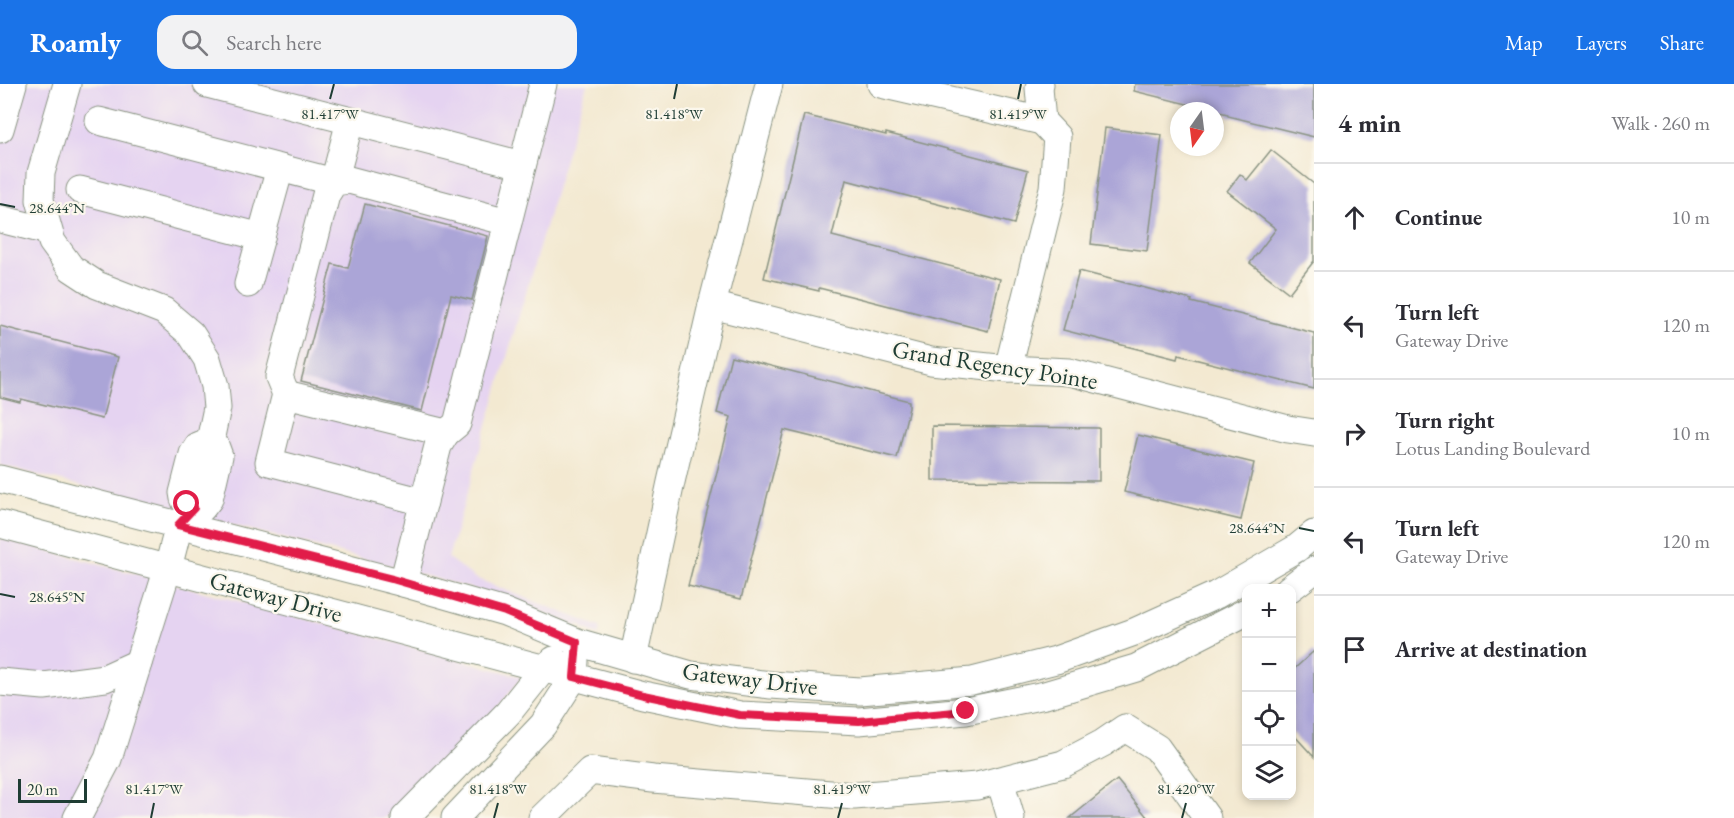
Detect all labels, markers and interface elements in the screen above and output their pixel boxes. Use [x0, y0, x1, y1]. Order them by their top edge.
search box [157, 15, 577, 69]
text: Roamly [30, 24, 121, 60]
icon: search [178, 26, 211, 59]
text: Search here [226, 28, 322, 57]
text: Map [1505, 29, 1543, 56]
text: Layers [1576, 29, 1627, 56]
text: Share [1660, 29, 1704, 56]
north arrow [1170, 102, 1224, 156]
text: 81.417°W [301, 104, 359, 123]
text: 81.418°W [645, 104, 703, 123]
text: 81.419°W [989, 104, 1047, 123]
text: 4 min [1338, 106, 1401, 140]
text: Walk · 260 m [1611, 110, 1710, 136]
text: 28.644°N [29, 198, 85, 217]
icon: ahead [1338, 201, 1371, 234]
text: Continue [1395, 203, 1482, 232]
text: 10 m [1671, 204, 1710, 230]
text: Turn left [1395, 298, 1479, 327]
icon: left [1338, 309, 1371, 342]
text: 120 m [1662, 312, 1710, 338]
text: Gateway Drive [1395, 327, 1508, 353]
street label: Grand Regency Pointe [890, 333, 1100, 396]
text: Turn right [1395, 406, 1494, 435]
icon: right [1338, 417, 1371, 450]
text: 10 m [1671, 420, 1710, 446]
text: Lotus Landing Boulevard [1395, 435, 1590, 461]
route start [173, 490, 199, 516]
text: Turn left [1395, 514, 1479, 543]
text: 28.644°N [1229, 518, 1285, 537]
icon: left [1338, 525, 1371, 558]
text: 120 m [1662, 528, 1710, 554]
text: Gateway Drive [1395, 543, 1508, 569]
street label: Gateway Drive [206, 564, 346, 629]
map controls [1242, 584, 1296, 800]
button: + [1242, 584, 1296, 638]
text: 28.645°N [29, 587, 85, 606]
icon: arrive [1338, 633, 1371, 666]
text: Arrive at destination [1395, 635, 1587, 664]
button: − [1242, 638, 1296, 692]
street label: Gateway Drive [681, 655, 819, 702]
button: locate [1242, 692, 1296, 746]
route end [952, 697, 978, 723]
button: layers [1242, 746, 1296, 800]
scale bar [18, 776, 87, 804]
text: 20 m [27, 779, 58, 800]
text: 81.417°W [125, 779, 183, 798]
text: 81.418°W [469, 779, 527, 798]
text: 81.419°W [813, 779, 871, 798]
text: 81.420°W [1157, 779, 1215, 798]

